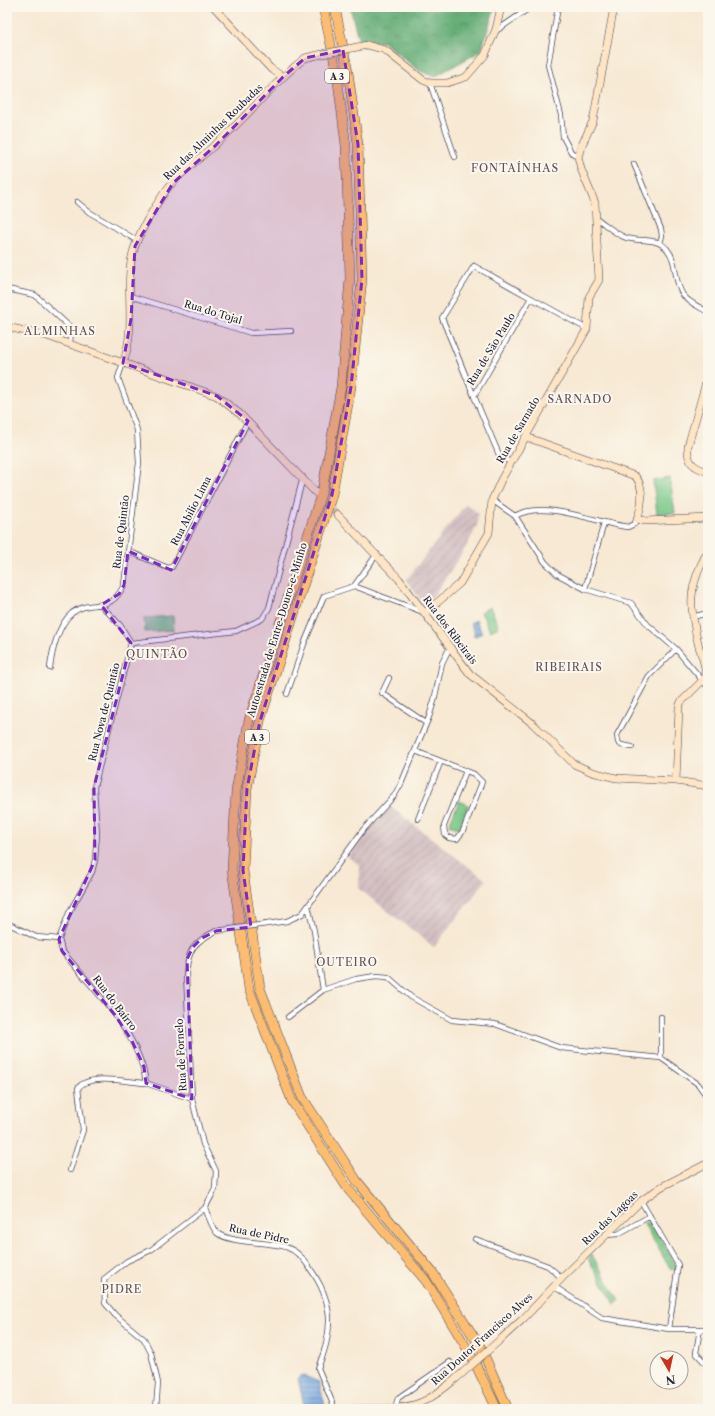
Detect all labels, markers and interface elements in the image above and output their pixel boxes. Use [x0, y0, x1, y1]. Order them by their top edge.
road number: A 3 [325, 69, 349, 83]
street label: Rua das Alminhas Roubadas [161, 81, 265, 183]
district label: FONTAÍNHAS [471, 161, 559, 175]
street label: Rua do Tojal [183, 297, 243, 327]
street label: Rua de São Paulo [464, 310, 518, 388]
district label: ALMINHAS [23, 324, 96, 338]
district label: SARNADO [548, 392, 612, 406]
street label: Rua de Sarnado [494, 394, 542, 466]
street label: Rua Abílio Lima [168, 473, 214, 548]
street label: Rua de Quintão [110, 494, 132, 570]
street label: Autoestrada de Entre-Douro-e-Minho [244, 541, 310, 720]
street label: Rua dos Ribeirais [420, 593, 480, 667]
district label: QUINTÃO [126, 647, 188, 661]
district label: RIBEIRAIS [535, 660, 603, 674]
street label: Rua Nova de Quintão [85, 661, 123, 763]
road number: A 3 [245, 730, 269, 744]
district label: OUTEIRO [316, 955, 378, 969]
street label: Rua do Bairro [90, 973, 140, 1033]
street label: Rua de Fornelo [173, 1018, 189, 1092]
street label: Rua das Lagoas [579, 1188, 641, 1248]
street label: Rua de Pidre [228, 1221, 291, 1247]
district label: PIDRE [102, 1282, 142, 1296]
street label: Rua Doutor Francisco Alves [429, 1290, 535, 1388]
north arrow [649, 1350, 689, 1390]
text: N [664, 1372, 676, 1388]

